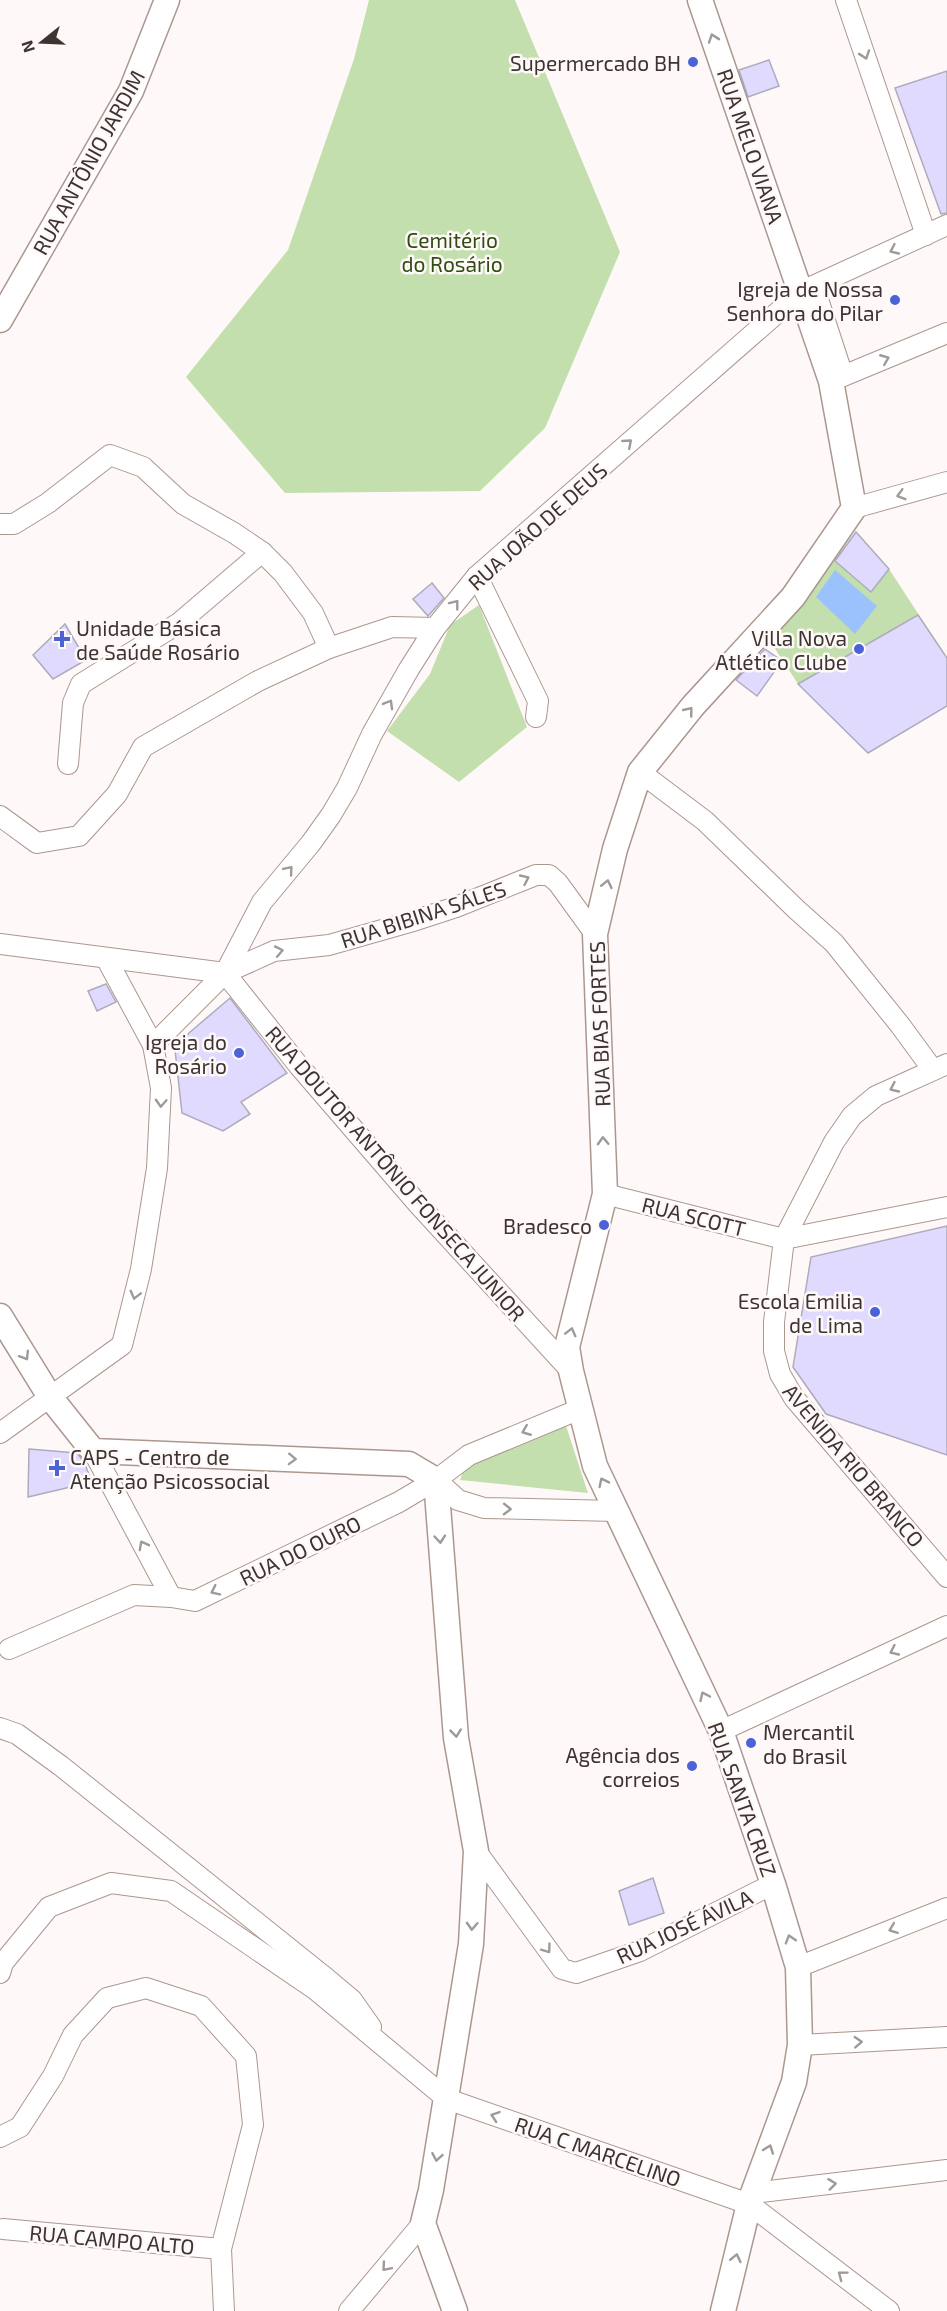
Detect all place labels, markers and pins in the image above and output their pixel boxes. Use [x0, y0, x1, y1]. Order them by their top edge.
place label: Supermercado BH [510, 50, 681, 75]
marker: Supermercado BH [686, 55, 700, 69]
place label: Igreja de Nossa Senhora do Pilar [727, 276, 884, 325]
marker: Igreja de Nossa Senhora do Pilar [888, 293, 902, 307]
place label: Unidade Básica de Saúde Rosário [76, 615, 240, 664]
place label: Villa Nova Atlético Clube [715, 625, 847, 674]
marker: Unidade Básica de Saúde Rosário [53, 630, 71, 648]
marker: Villa Nova Atlético Clube [852, 642, 866, 656]
place label: Igreja do Rosário [145, 1029, 227, 1078]
marker: Igreja do Rosário [232, 1046, 246, 1060]
place label: Bradesco [503, 1213, 592, 1238]
marker: Bradesco [597, 1218, 611, 1232]
place label: Escola Emilia de Lima [738, 1288, 863, 1337]
marker: Escola Emilia de Lima [868, 1305, 882, 1319]
place label: CAPS - Centro de Atenção Psicossocial [70, 1444, 270, 1495]
marker: CAPS - Centro de Atenção Psicossocial [48, 1459, 66, 1477]
place label: Mercantil do Brasil [763, 1719, 855, 1768]
marker: Mercantil do Brasil [744, 1736, 758, 1750]
place label: Agência dos correios [566, 1742, 680, 1791]
marker: Agência dos correios [685, 1759, 699, 1773]

